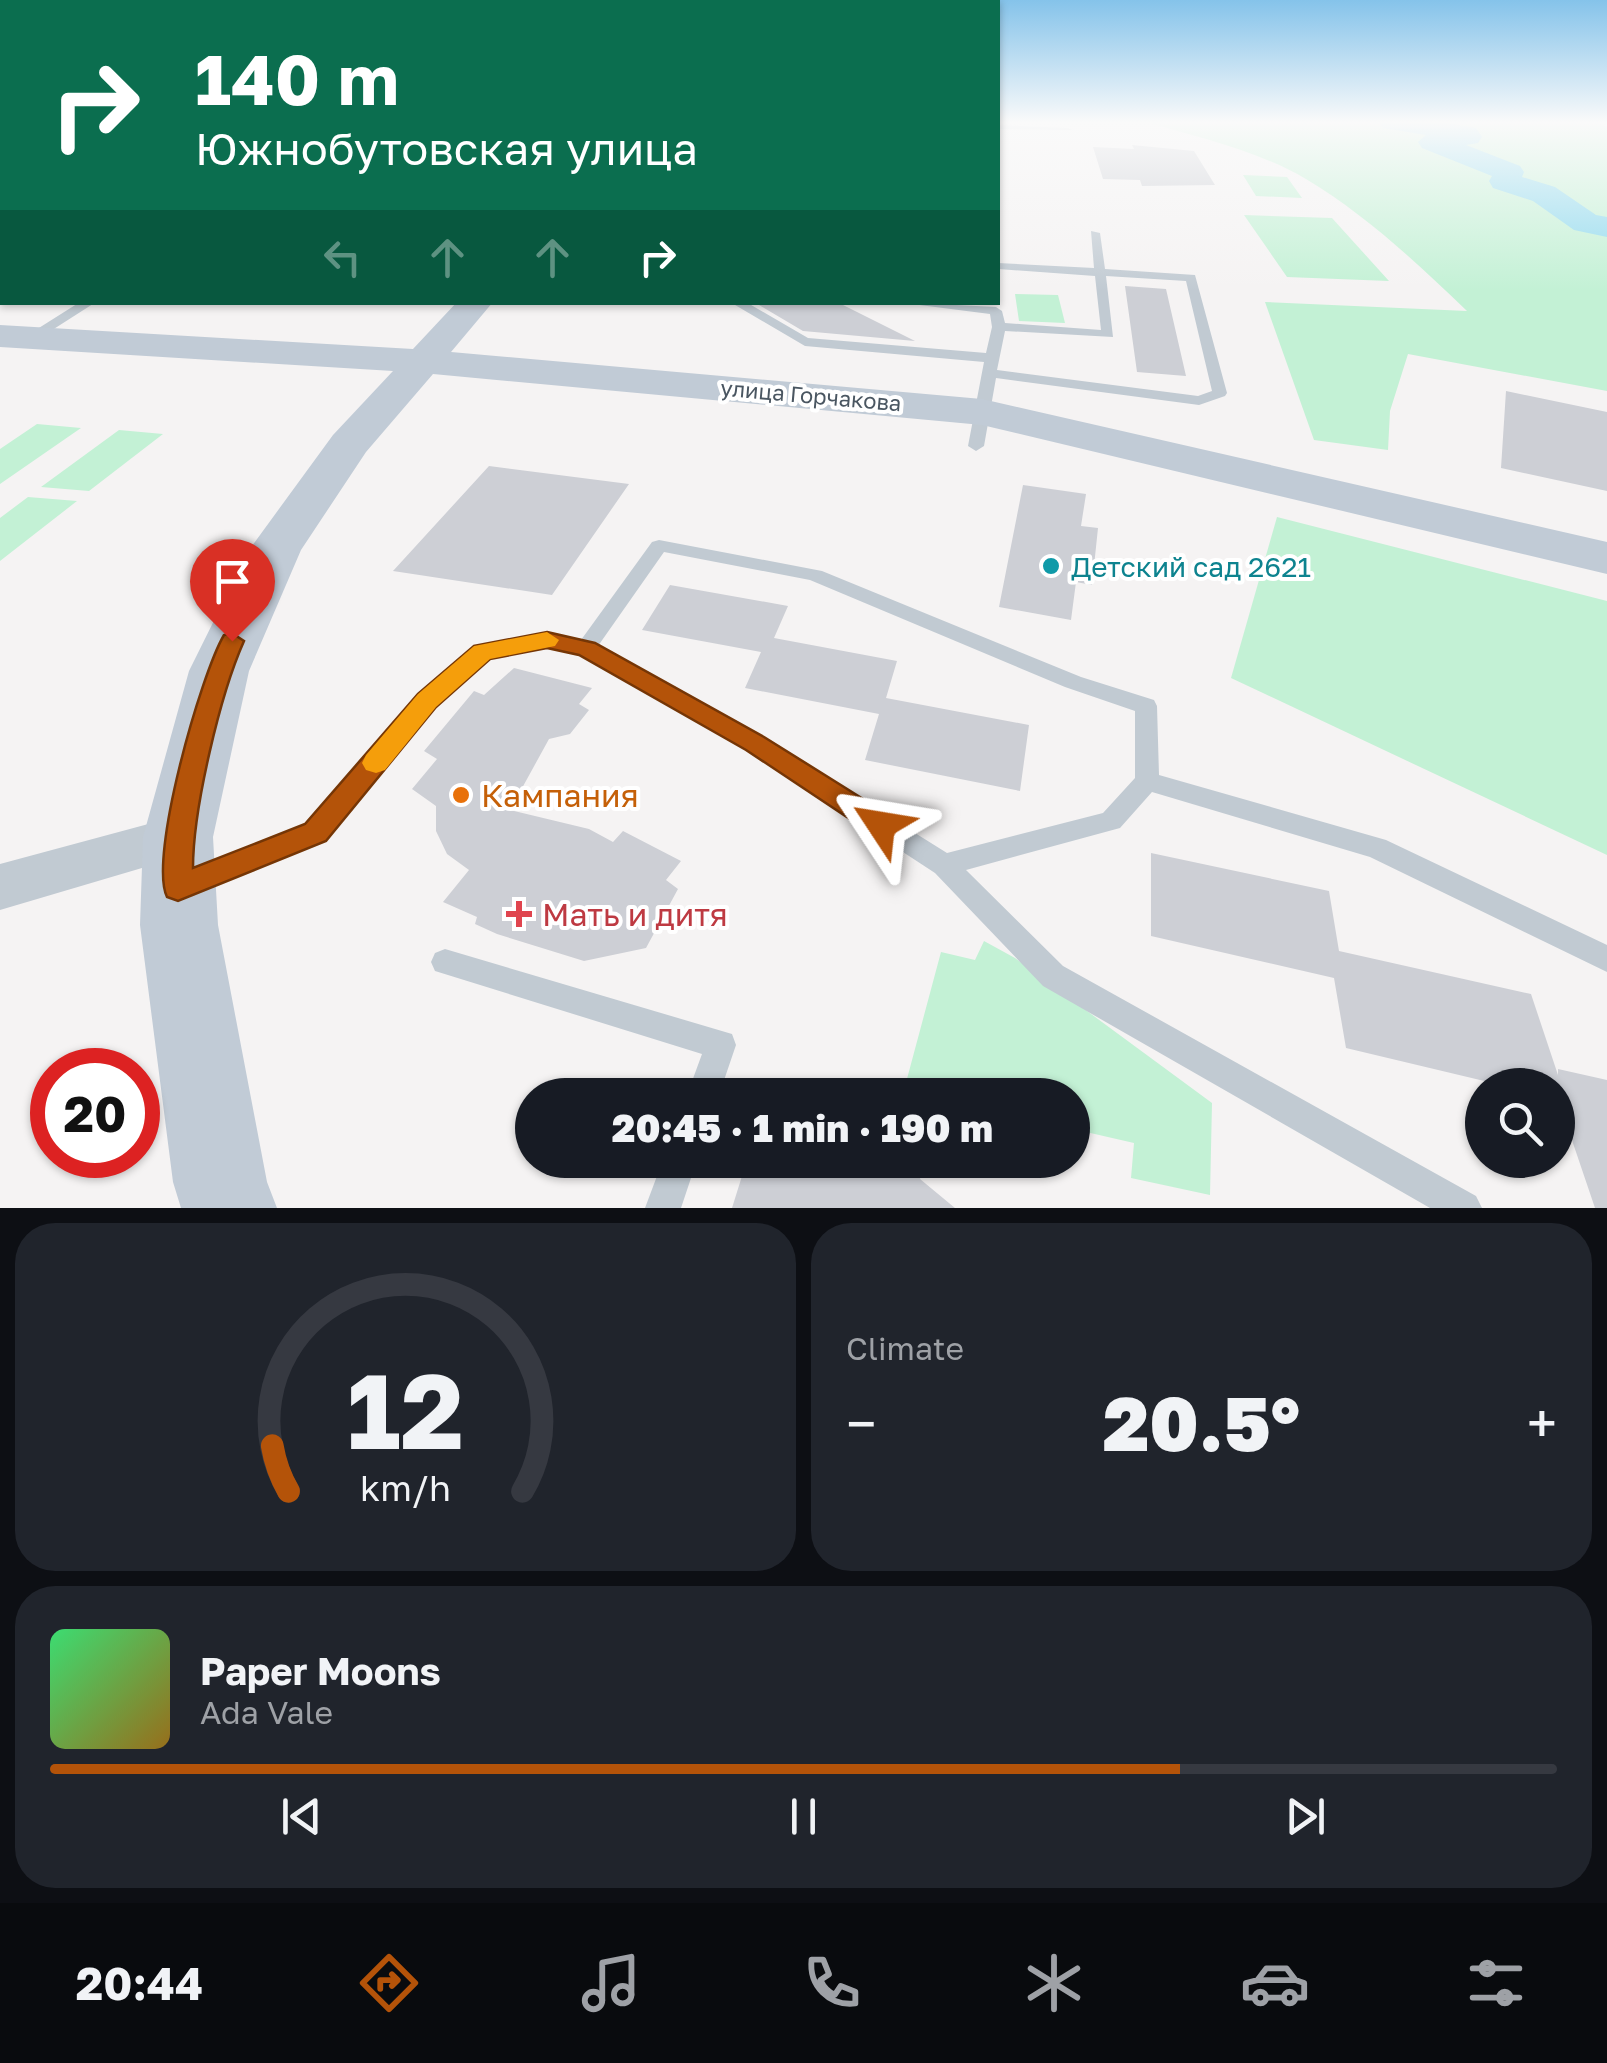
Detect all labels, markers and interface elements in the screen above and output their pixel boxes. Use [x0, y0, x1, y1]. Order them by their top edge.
text: 140 m [195, 36, 399, 120]
icon: right [30, 40, 160, 170]
text: Южнобутовская улица [195, 121, 698, 175]
icon: left [315, 230, 370, 285]
icon: ahead [420, 230, 475, 285]
icon: ahead [525, 230, 580, 285]
icon: right [630, 230, 685, 285]
street label: улица Горчакова [719, 374, 903, 416]
pin [190, 539, 275, 642]
place label: Детский сад 2621 [1071, 550, 1311, 583]
icon: arrive [205, 554, 260, 609]
marker: Детский сад 2621 [1040, 555, 1062, 577]
position arrow [829, 773, 933, 877]
place label: Кампания [481, 776, 639, 814]
marker: Кампания [450, 784, 472, 806]
place label: Мать и дитя [542, 895, 728, 933]
marker: Мать и дитя [506, 901, 532, 927]
speed limit sign: 20 [30, 1048, 160, 1178]
map controls [1465, 1068, 1575, 1178]
button: search [1465, 1068, 1575, 1178]
text: 20:45 · 1 min · 190 m [612, 1105, 993, 1150]
text: Climate [846, 1329, 964, 1367]
text: 12 [347, 1347, 464, 1472]
text: 20.5° [1103, 1377, 1300, 1468]
text: − [846, 1390, 876, 1456]
text: + [1527, 1390, 1557, 1456]
text: km/h [360, 1466, 451, 1509]
text: Paper Moons [200, 1648, 441, 1693]
text: Ada Vale [200, 1693, 333, 1731]
icon: previous [274, 1789, 329, 1844]
icon: pause [776, 1789, 831, 1844]
icon: next [1278, 1789, 1333, 1844]
icon: directions [354, 1948, 424, 2018]
icon: music [576, 1948, 646, 2018]
icon: phone [797, 1948, 867, 2018]
icon: climate [1019, 1948, 1089, 2018]
icon: car [1240, 1948, 1310, 2018]
icon: filters [1461, 1948, 1531, 2018]
text: 20:44 [76, 1956, 203, 2010]

